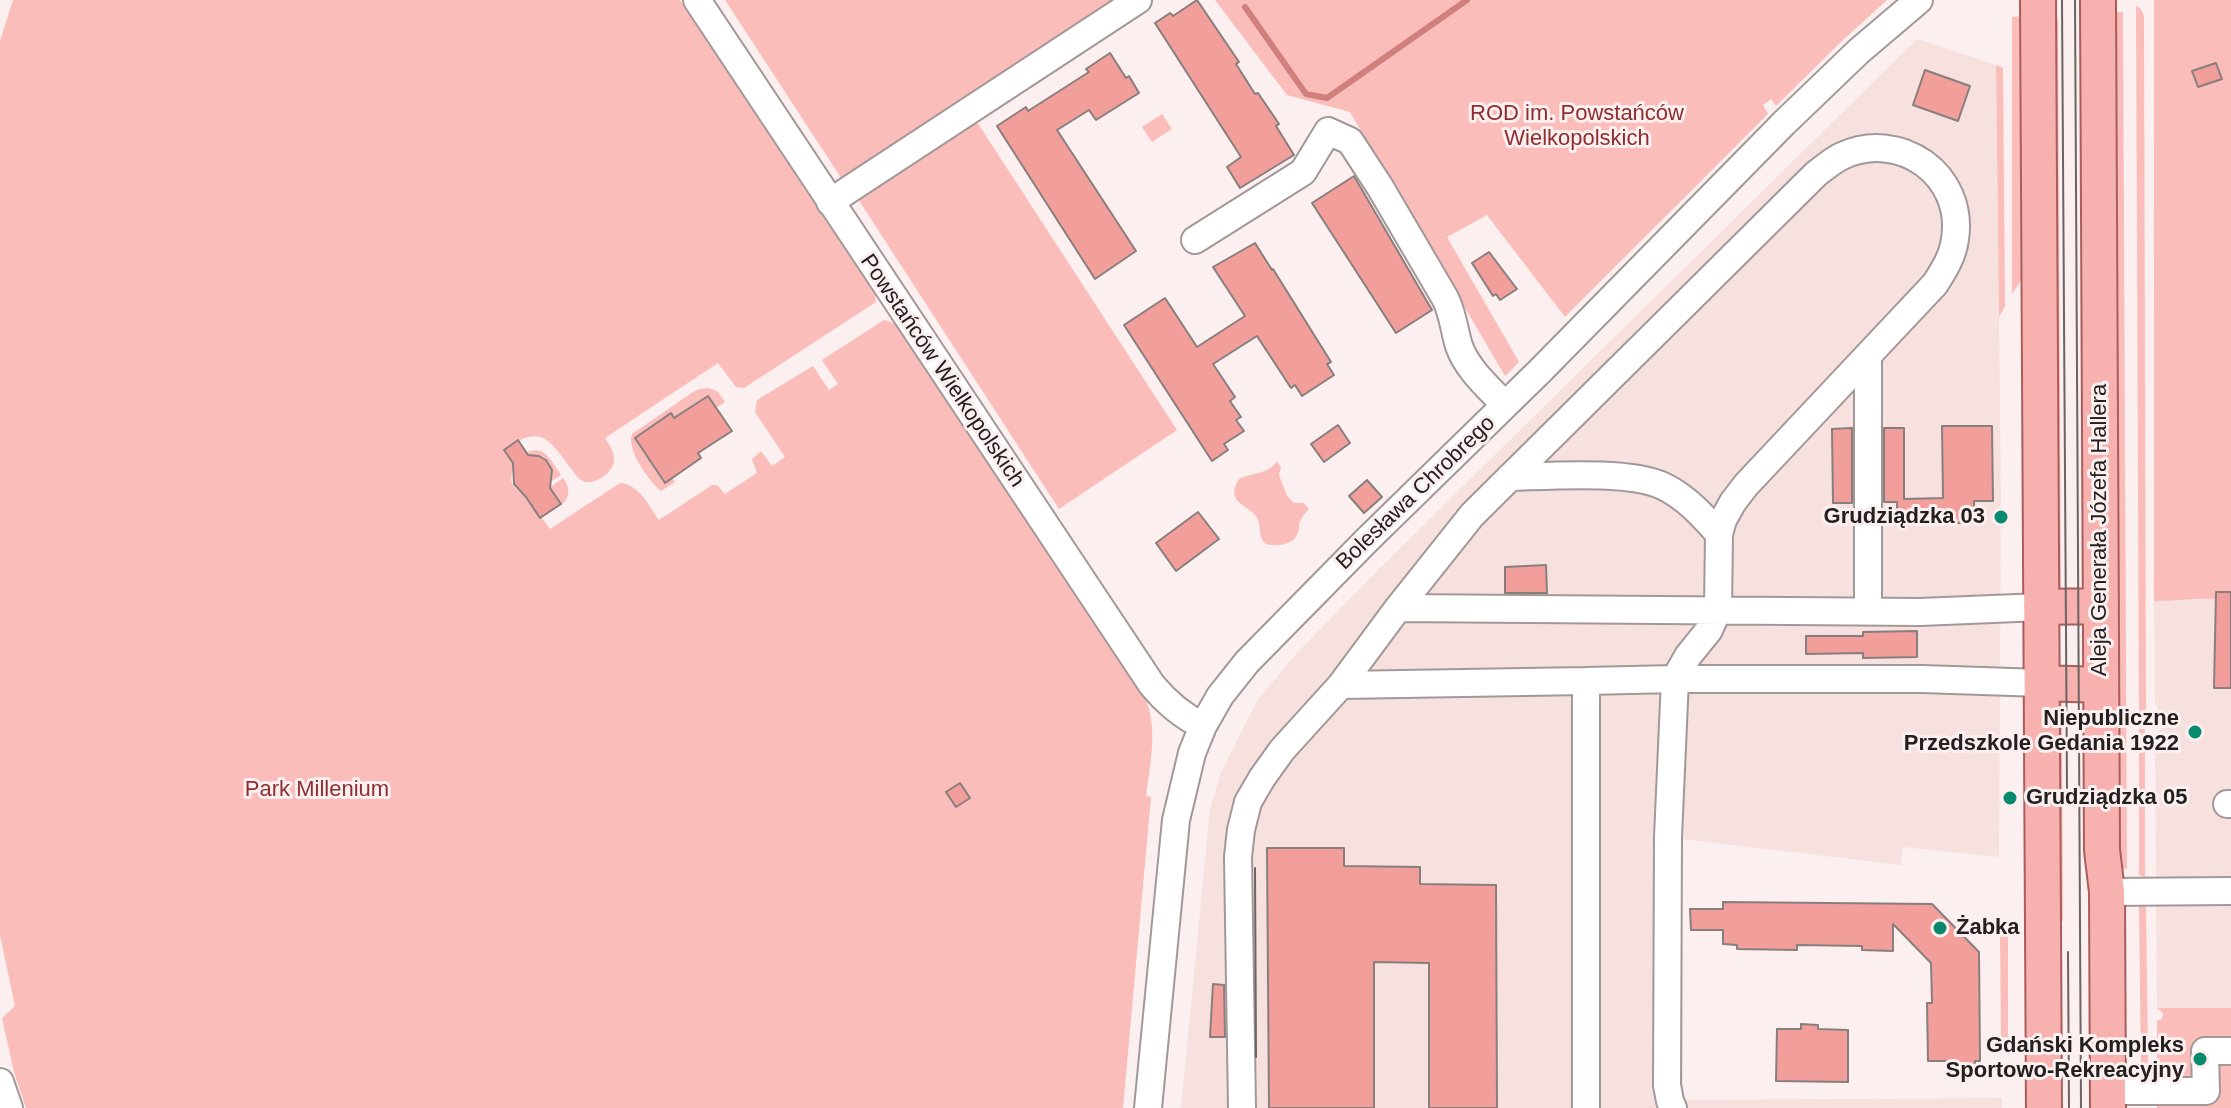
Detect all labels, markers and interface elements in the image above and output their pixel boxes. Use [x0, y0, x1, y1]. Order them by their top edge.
park label: ROD im. Powstańców Wielkopolskich [1470, 101, 1684, 152]
street label: Powstańców Wielkopolskich [854, 250, 1030, 492]
street label: Aleja Generała Józefa Hallera [2087, 384, 2113, 676]
street label: Bolesława Chrobrego [1331, 410, 1501, 576]
place label: Grudziądzka 03 [1824, 504, 1985, 530]
marker: Grudziądzka 03 [1992, 508, 2010, 526]
place label: Niepubliczne Przedszkole Gedania 1922 [1904, 706, 2179, 758]
marker: Niepubliczne Przedszkole Gedania 1922 [2186, 723, 2204, 741]
park label: Park Millenium [245, 777, 389, 803]
place label: Grudziądzka 05 [2026, 785, 2187, 811]
marker: Grudziądzka 05 [2001, 789, 2019, 807]
place label: Żabka [1956, 915, 2020, 941]
marker: Żabka [1931, 919, 1949, 937]
place label: Gdański Kompleks Sportowo-Rekreacyjny [1946, 1033, 2184, 1084]
marker: Gdański Kompleks Sportowo-Rekreacyjny [2191, 1050, 2209, 1068]

